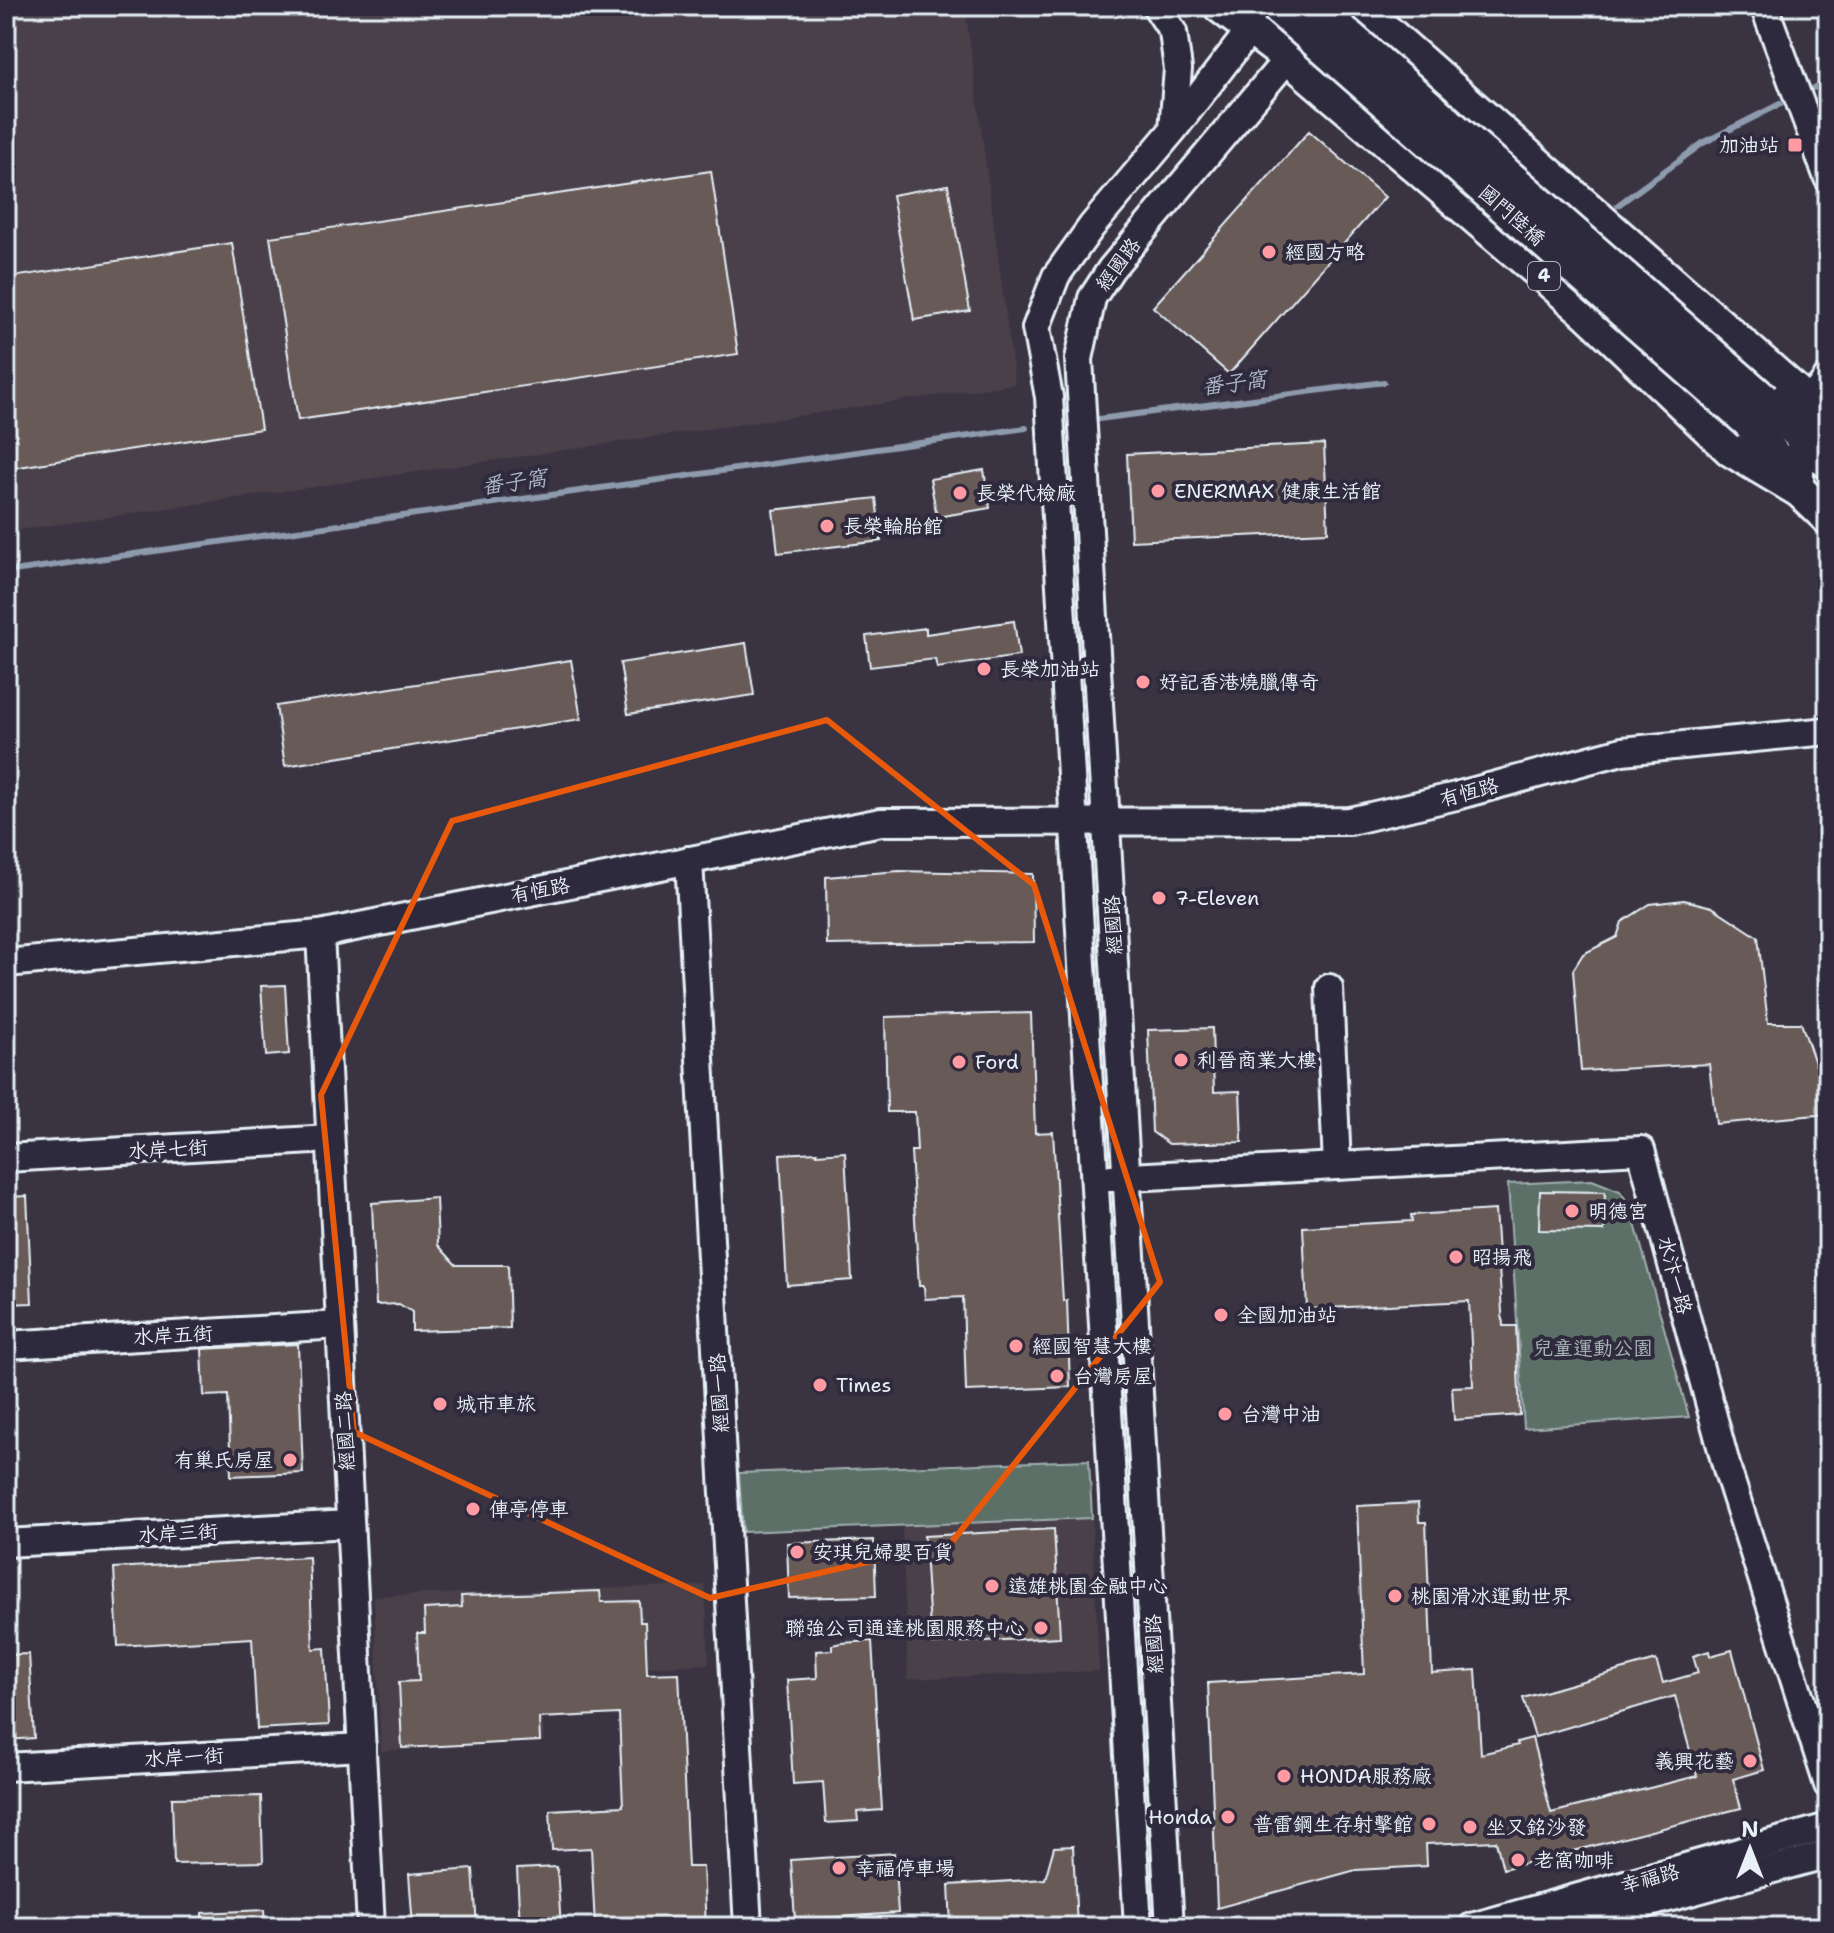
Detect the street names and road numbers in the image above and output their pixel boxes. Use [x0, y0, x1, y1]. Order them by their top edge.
street label: 國門陸橋 [1473, 179, 1551, 251]
street label: 經國路 [1090, 231, 1147, 296]
road number: 4 [1528, 262, 1560, 290]
street label: 有恆路 [1437, 771, 1502, 812]
street label: 有恆路 [508, 871, 573, 908]
street label: 經國路 [1098, 893, 1128, 956]
street label: 水岸七街 [127, 1134, 209, 1164]
street label: 水汴一路 [1652, 1233, 1698, 1318]
street label: 水岸五街 [132, 1320, 214, 1350]
street label: 經國一路 [704, 1351, 734, 1434]
street label: 經國二路 [330, 1389, 360, 1472]
street label: 水岸三街 [137, 1518, 219, 1548]
street label: 經國路 [1139, 1612, 1169, 1675]
street label: 水岸一街 [143, 1742, 225, 1772]
street label: 幸福路 [1618, 1857, 1683, 1898]

